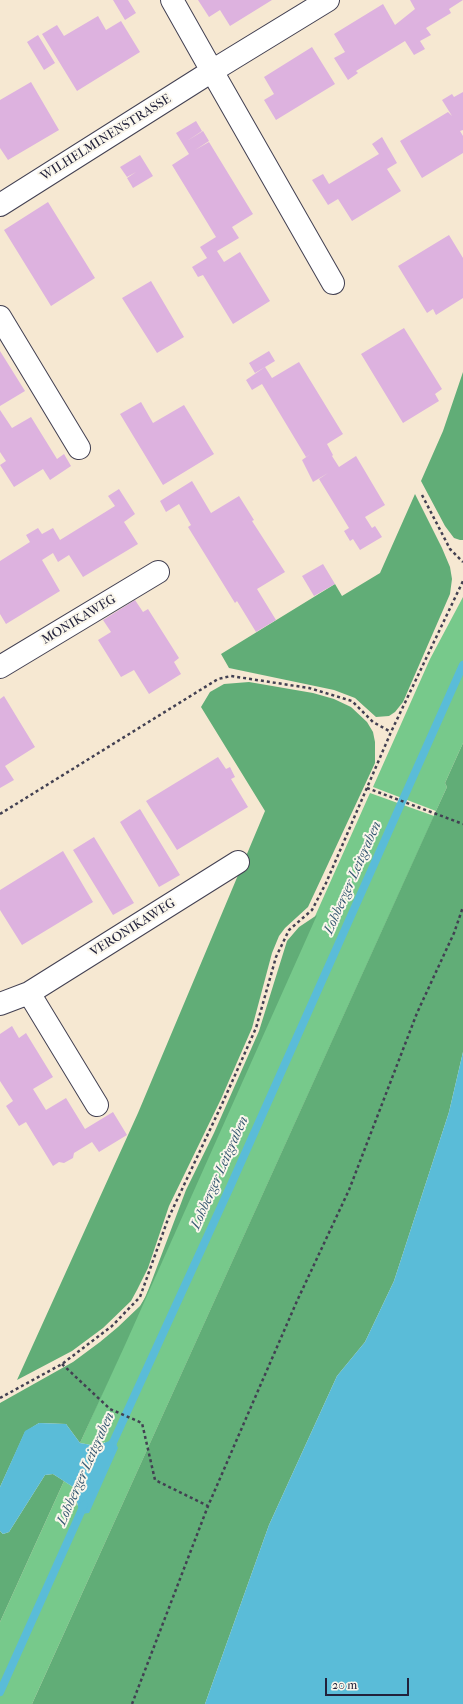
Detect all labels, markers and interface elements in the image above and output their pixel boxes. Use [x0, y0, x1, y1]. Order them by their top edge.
street label: WILHELMINENSTRASSE [38, 91, 174, 185]
street label: MONIKAWEG [39, 592, 119, 648]
water label: Lohberger Leitgraben [321, 819, 385, 937]
street label: VERONIKAWEG [88, 896, 178, 960]
water label: Lohberger Leitgraben [188, 1114, 252, 1232]
water label: Lohberger Leitgraben [54, 1410, 118, 1528]
scale bar [327, 1670, 411, 1696]
text: 20 m [332, 1678, 357, 1692]

